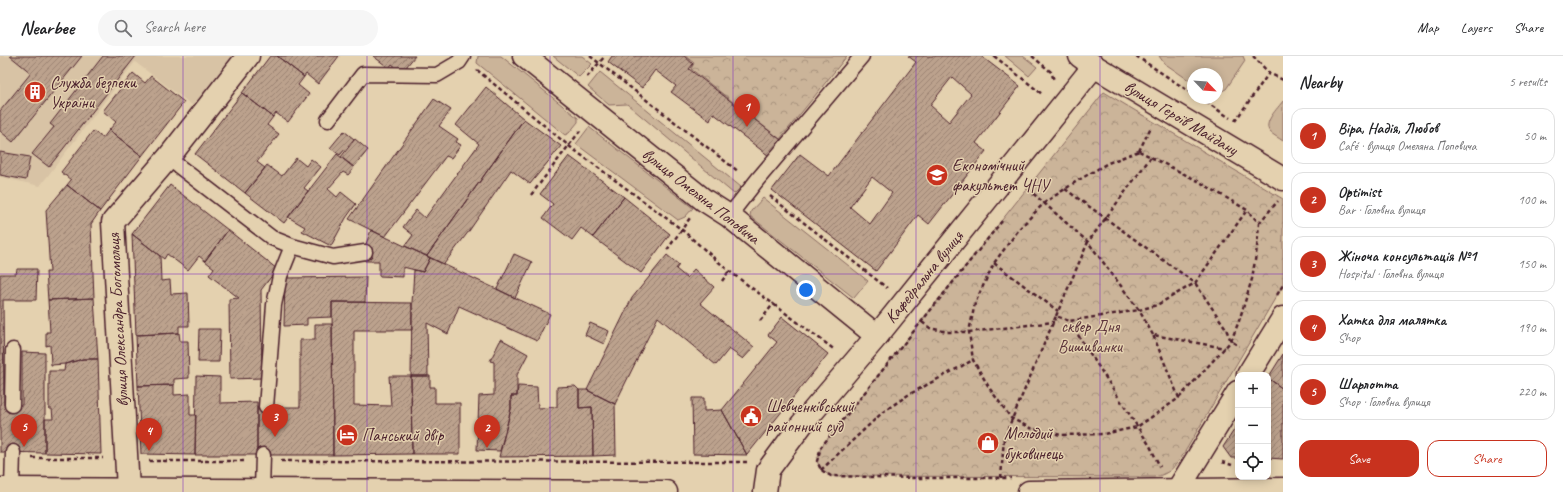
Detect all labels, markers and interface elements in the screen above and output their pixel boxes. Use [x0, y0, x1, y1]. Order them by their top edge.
search box [98, 10, 378, 46]
text: Nearbee [20, 16, 74, 40]
icon: search [112, 17, 134, 39]
text: Search here [144, 18, 205, 37]
text: Map [1417, 19, 1439, 36]
text: Layers [1461, 19, 1492, 36]
text: Share [1514, 19, 1543, 36]
north arrow [1187, 68, 1223, 104]
place label: Служба безпеки України [50, 72, 138, 113]
text: Nearby [1299, 72, 1342, 93]
text: 5 results [1509, 74, 1547, 90]
street label: вулиця Героїв Майдану [1120, 76, 1243, 161]
building icon: Служба безпеки України [22, 79, 48, 105]
pin: 1 [734, 94, 760, 127]
text: Віра, Надія, Любов [1338, 119, 1438, 138]
text: 1 [1310, 128, 1316, 144]
text: 50 m [1524, 128, 1546, 144]
text: Café · вулиця Омеляна Поповича [1338, 138, 1476, 154]
street label: вулиця Омеляна Поповича [638, 144, 765, 249]
place label: Економічний факультет ЧНУ [952, 155, 1052, 196]
school or university icon: Економічний факультет ЧНУ [924, 162, 950, 188]
text: Optimist [1338, 183, 1381, 202]
text: 2 [1310, 192, 1316, 208]
text: 100 m [1518, 192, 1546, 208]
text: Bar · Головна вулиця [1338, 202, 1425, 218]
street label: Кафедральна вулиця [880, 226, 968, 327]
street label: вулиця Олександра Богомольця [103, 232, 133, 407]
text: Жіноча консультація №1 [1338, 247, 1476, 266]
text: 3 [1310, 256, 1316, 272]
text: 150 m [1518, 256, 1546, 272]
text: Hospital · Головна вулиця [1338, 266, 1443, 282]
your location [796, 280, 816, 300]
text: Хатка для малятка [1338, 311, 1446, 330]
park label: сквер Дня Вишиванки [1058, 316, 1124, 357]
text: 4 [1310, 320, 1316, 336]
text: 190 m [1518, 320, 1546, 336]
text: Shop [1338, 330, 1360, 346]
map controls [1235, 372, 1271, 480]
button: + [1235, 372, 1271, 408]
text: Шарлотта [1338, 375, 1398, 394]
text: 5 [1310, 384, 1316, 400]
text: 220 m [1518, 384, 1546, 400]
text: Shop · Головна вулиця [1338, 394, 1430, 410]
place label: Шевченківський районний суд [766, 396, 855, 437]
public building icon: Шевченківський районний суд [738, 403, 764, 429]
pin: 3 [262, 404, 288, 437]
button: − [1235, 408, 1271, 444]
pin: 5 [11, 414, 37, 447]
pin: 2 [474, 415, 500, 448]
pin: 4 [136, 418, 162, 451]
hotel icon: Панський двір [334, 422, 360, 448]
place label: Молодий буковинець [1004, 423, 1064, 464]
place label: Панський двір [362, 425, 445, 446]
shop icon: Молодий буковинець [975, 430, 1001, 456]
button: Save [1299, 440, 1419, 477]
button: Share [1427, 440, 1547, 477]
button: locate [1235, 444, 1271, 480]

